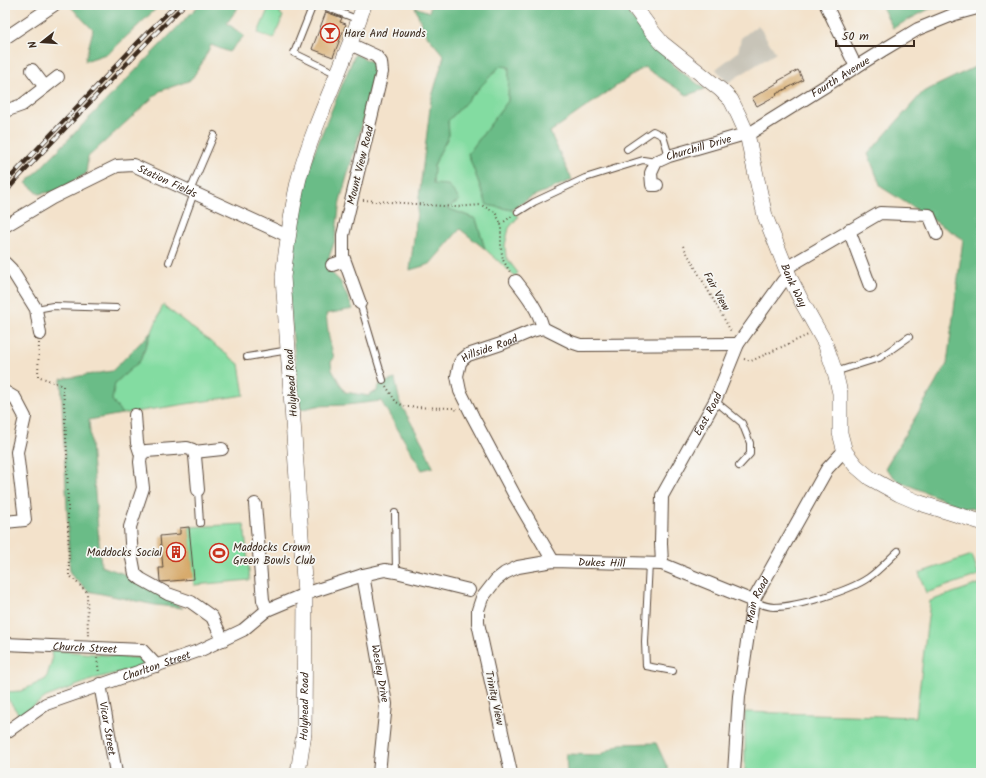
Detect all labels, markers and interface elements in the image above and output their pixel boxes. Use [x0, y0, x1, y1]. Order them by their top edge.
north arrow [22, 22, 62, 62]
bar icon: Hare And Hounds [319, 22, 341, 44]
scale bar [836, 22, 914, 48]
place label: Hare And Hounds [344, 25, 426, 43]
text: 50 m [842, 27, 869, 46]
text: N [24, 39, 43, 51]
street label: Fourth Avenue [808, 52, 874, 103]
street label: Mount View Road [342, 123, 380, 207]
street label: Churchill Drive [663, 130, 734, 166]
street label: Station Fields [134, 160, 200, 203]
street label: Bank Way [775, 261, 812, 312]
street label: Fair View [698, 269, 735, 315]
street label: Hillside Road [457, 330, 521, 368]
street label: Holyhead Road [281, 348, 303, 418]
street label: East Road [689, 389, 728, 439]
place label: Maddocks Crown Green Bowls Club [233, 539, 315, 570]
building icon: Maddocks Social [165, 541, 187, 563]
sports icon: Maddocks Crown Green Bowls Club [208, 542, 230, 564]
place label: Maddocks Social [87, 544, 162, 562]
street label: Dukes Hill [578, 554, 626, 573]
street label: Main Road [742, 574, 775, 625]
street label: Church Street [52, 638, 118, 659]
street label: Wesley Drive [366, 643, 394, 704]
street label: Charlton Street [120, 646, 194, 687]
street label: Trinity View [479, 669, 509, 728]
street label: Holyhead Road [295, 672, 314, 742]
street label: Vicar Street [93, 700, 121, 758]

